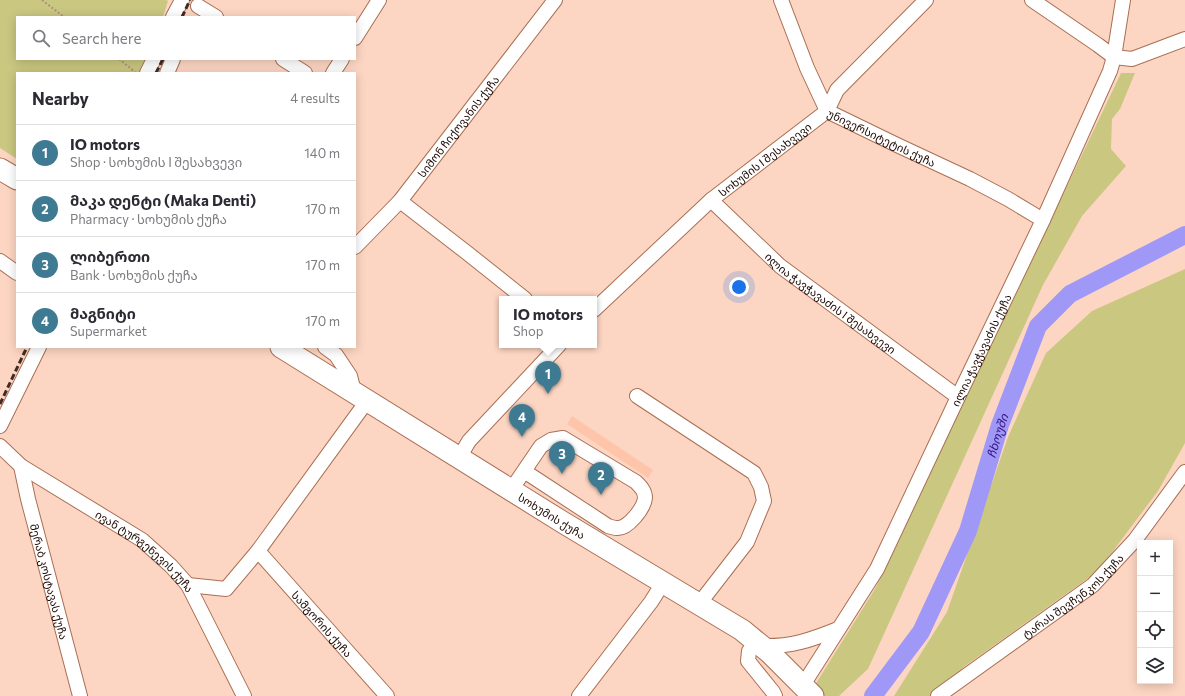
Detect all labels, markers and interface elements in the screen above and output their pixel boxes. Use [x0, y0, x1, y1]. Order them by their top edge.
search box [16, 16, 356, 60]
icon: search [30, 27, 52, 49]
text: Search here [62, 29, 141, 47]
street label: სიმონ ჩიქოვანის ქუჩა [415, 73, 501, 179]
text: Nearby [32, 88, 89, 109]
text: 4 results [290, 90, 340, 106]
street label: უნივერსიტეტის ქუჩა [825, 106, 938, 169]
street label: სოხუმის I შესახვევი [716, 119, 813, 199]
text: IO motors [70, 135, 140, 153]
text: 1 [42, 145, 48, 161]
text: 140 m [304, 145, 340, 161]
text: Shop · სოხუმის I შესახვევი [70, 154, 242, 170]
text: მაკა დენტი (Maka Denti) [70, 191, 256, 209]
text: 2 [41, 201, 49, 217]
text: 170 m [305, 201, 340, 217]
text: Pharmacy · სოხუმის ქუჩა [70, 211, 227, 227]
text: ლიბერთი [70, 247, 150, 265]
street label: ილია ჭავჭავაძის I შესახვევი [763, 249, 899, 356]
text: 3 [41, 257, 49, 273]
text: 170 m [305, 257, 340, 273]
text: Bank · სოხუმის ქუჩა [70, 267, 198, 283]
your location [729, 277, 749, 297]
street label: ილია ჭავჭავაძის ქუჩა [948, 292, 1013, 408]
popup [499, 296, 597, 348]
text: მაგნიტი [70, 304, 136, 322]
text: IO motors [513, 305, 583, 323]
text: 4 [41, 313, 49, 329]
text: 170 m [305, 313, 340, 329]
text: Supermarket [70, 323, 147, 339]
text: Shop [513, 323, 544, 339]
pin: 1 [535, 361, 561, 394]
pin: 4 [509, 404, 535, 437]
water label: ჩხოუში [984, 411, 1011, 459]
pin: 3 [549, 441, 575, 474]
pin: 2 [588, 462, 614, 495]
street label: სოხუმის ქუჩა [516, 490, 588, 541]
street label: ივან ტურგენევის ქუჩა [93, 507, 197, 594]
street label: მერაბ კოსტავას ქუჩა [28, 522, 71, 641]
map controls [1137, 540, 1173, 684]
button: + [1137, 540, 1173, 576]
street label: ტარას შევჩენკოს ქუჩა [1019, 551, 1125, 641]
button: − [1137, 576, 1173, 612]
street label: სამგორის ქუჩა [290, 588, 355, 659]
button: locate [1137, 612, 1173, 648]
button: layers [1137, 648, 1173, 684]

